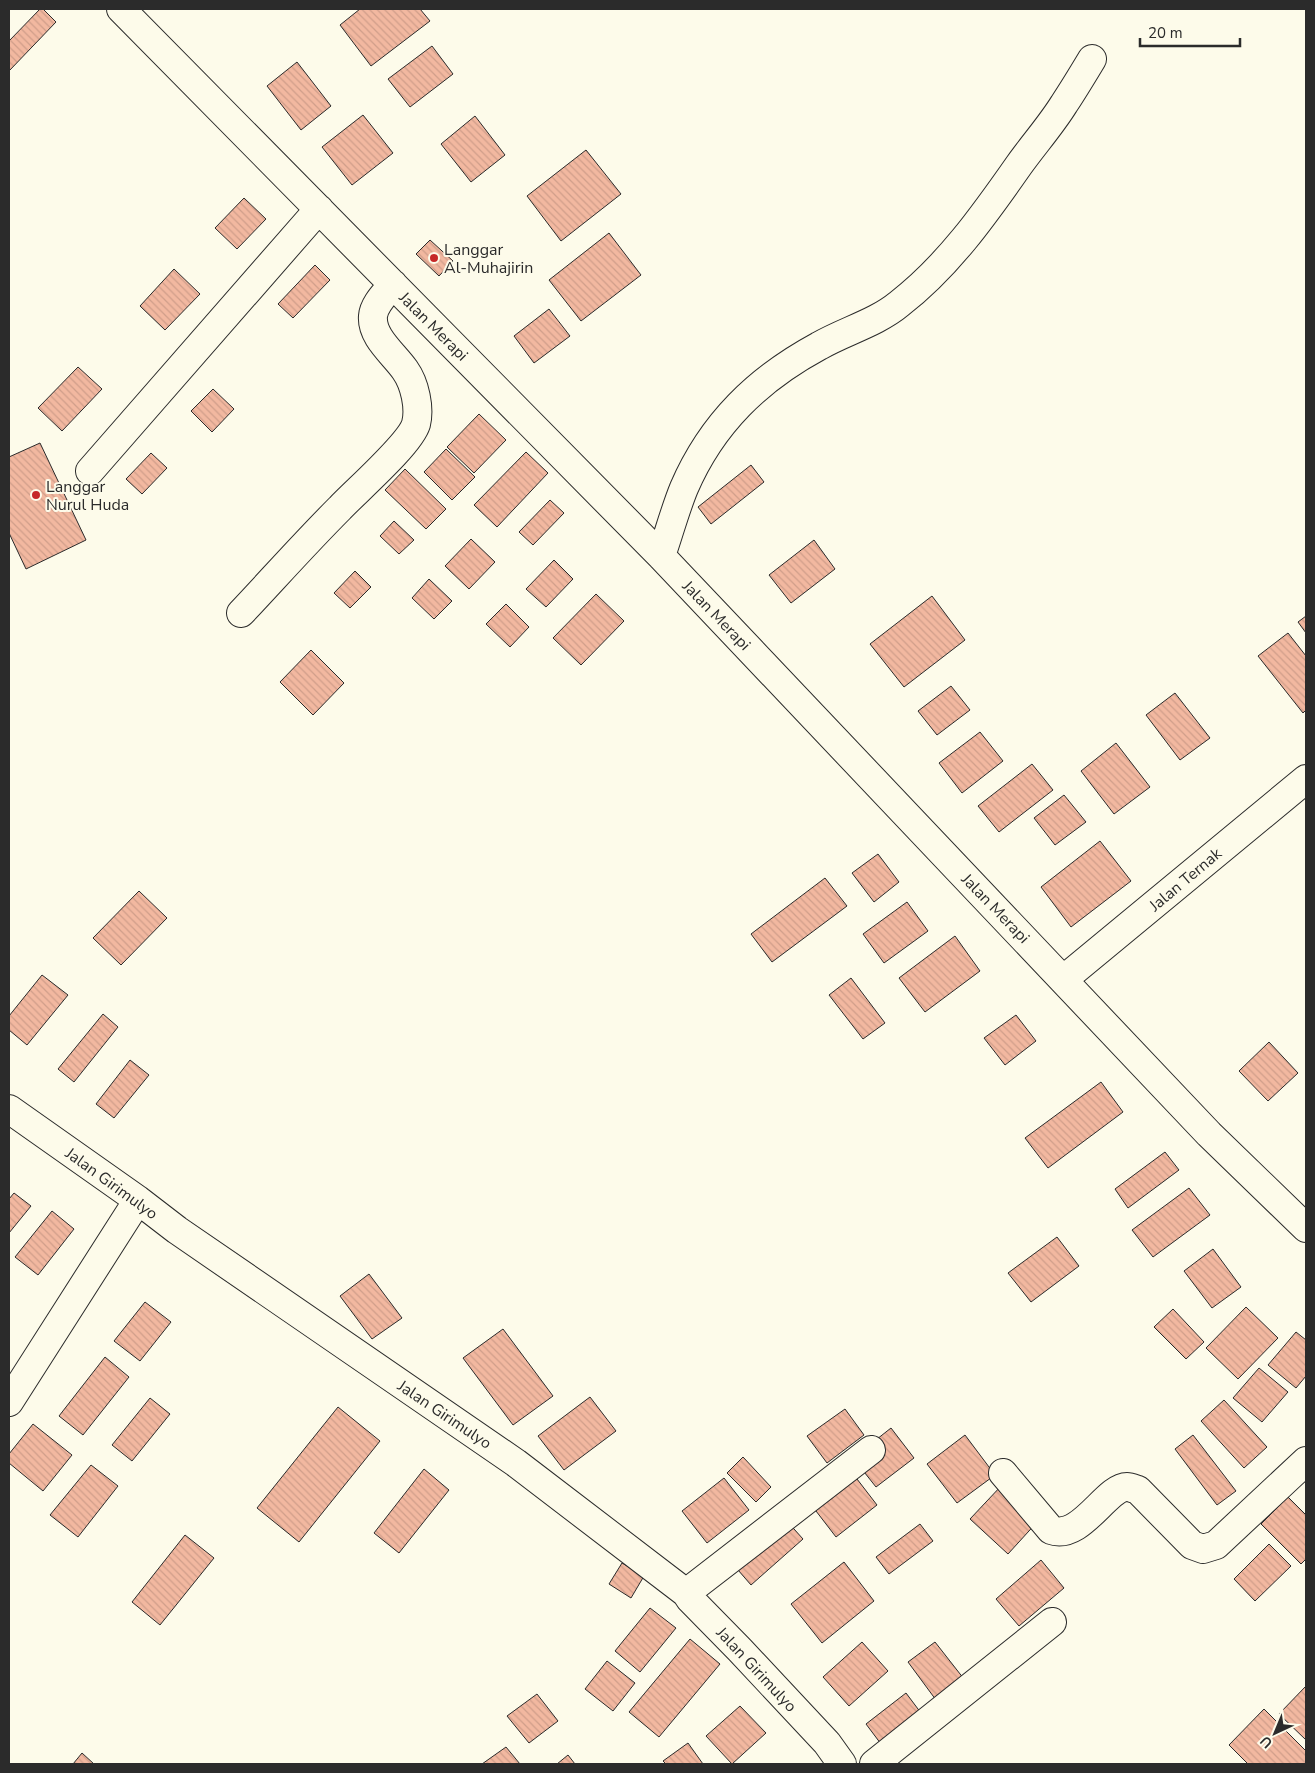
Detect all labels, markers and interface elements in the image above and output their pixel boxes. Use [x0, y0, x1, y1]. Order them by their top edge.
scale bar [1140, 15, 1240, 47]
text: 20 m [1148, 23, 1183, 43]
place label: Langgar Al-Muhajirin [444, 239, 533, 279]
marker: Langgar Al-Muhajirin [428, 252, 440, 264]
street label: Jalan Merapi [393, 287, 473, 366]
place label: Langgar Nurul Huda [46, 476, 129, 516]
marker: Langgar Nurul Huda [30, 489, 42, 501]
street label: Jalan Merapi [677, 575, 755, 656]
street label: Jalan Ternak [1144, 842, 1227, 917]
street label: Jalan Merapi [956, 868, 1034, 949]
street label: Jalan Girimulyo [60, 1142, 162, 1225]
street label: Jalan Girimulyo [392, 1375, 496, 1455]
street label: Jalan Girimulyo [710, 1622, 802, 1717]
north arrow [1250, 1708, 1300, 1758]
text: U [1256, 1732, 1277, 1752]

